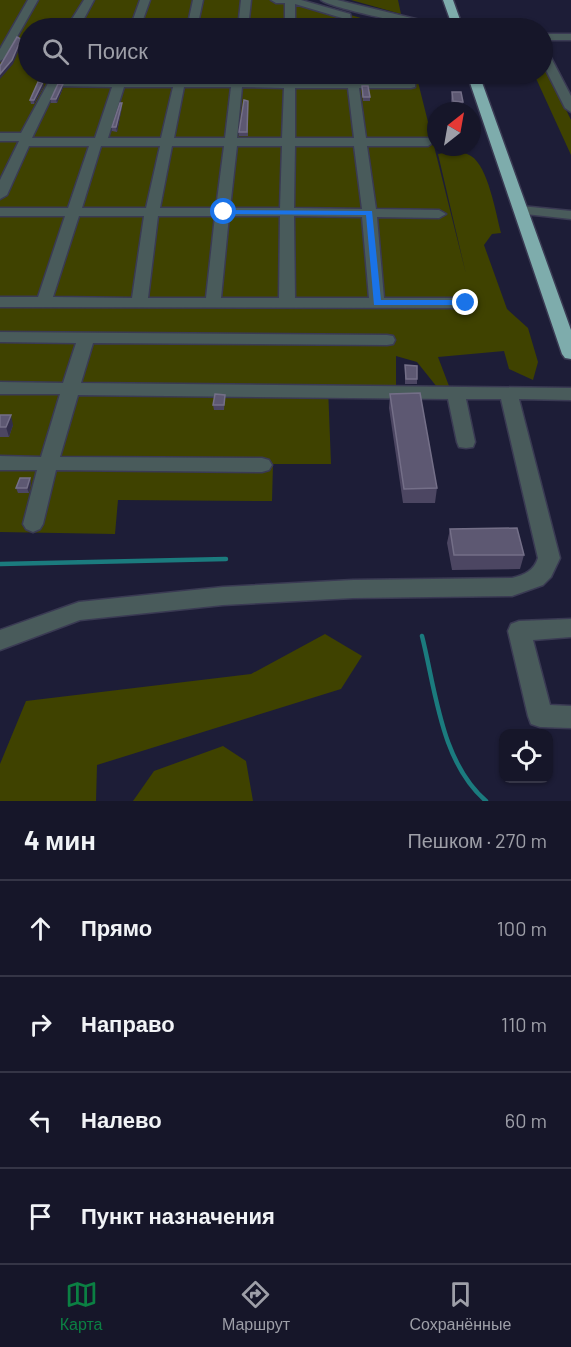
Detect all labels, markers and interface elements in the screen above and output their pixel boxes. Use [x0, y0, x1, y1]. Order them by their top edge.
search box [18, 18, 553, 84]
icon: search [39, 35, 72, 68]
text: Поиск [87, 37, 148, 63]
north arrow [427, 102, 481, 156]
route start [210, 198, 236, 224]
route end [452, 289, 478, 315]
map controls [499, 729, 553, 783]
button: locate [499, 729, 553, 783]
text: 4 мин [24, 824, 96, 855]
text: Пешком · 270 m [407, 828, 547, 852]
icon: ahead [24, 912, 57, 945]
text: Прямо [81, 914, 152, 940]
text: 100 m [497, 916, 547, 940]
icon: right [24, 1008, 57, 1041]
text: Направо [81, 1010, 175, 1036]
text: 110 m [501, 1012, 547, 1036]
icon: left [24, 1104, 57, 1137]
text: Налево [81, 1106, 162, 1132]
text: 60 m [505, 1108, 547, 1132]
icon: arrive [24, 1200, 57, 1233]
text: Пункт назначения [81, 1202, 275, 1228]
tab: Карта [60, 1278, 103, 1334]
tab: Маршрут [222, 1278, 290, 1334]
tab: Сохранённые [409, 1278, 511, 1334]

